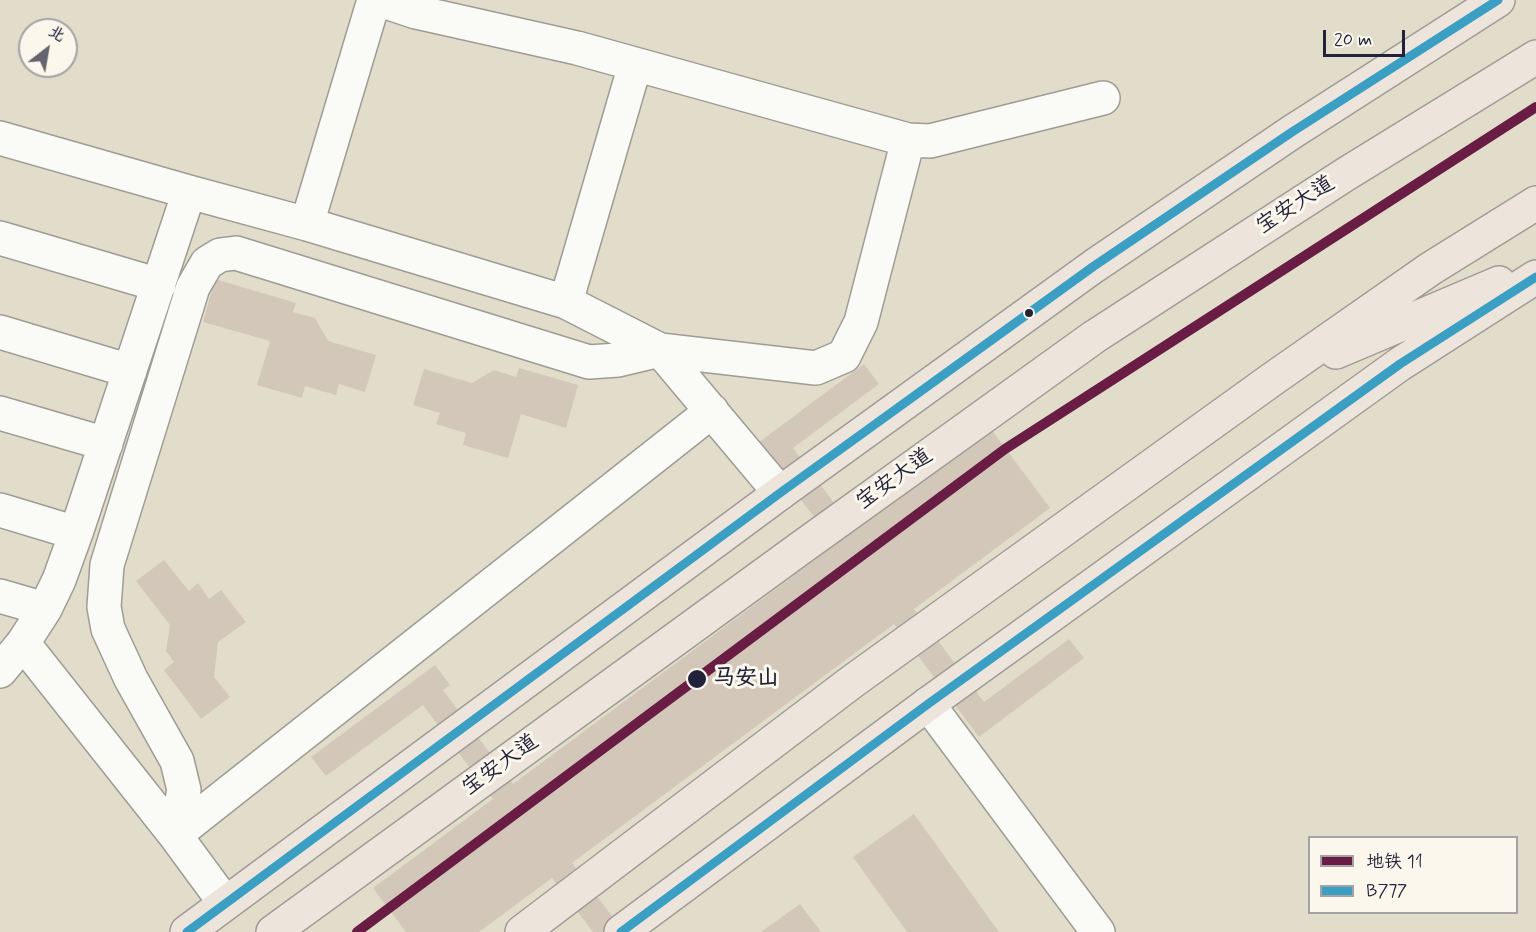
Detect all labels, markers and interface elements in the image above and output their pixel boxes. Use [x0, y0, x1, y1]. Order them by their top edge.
north arrow [18, 18, 78, 78]
scale bar [1326, 18, 1408, 56]
text: 北 [44, 21, 69, 47]
text: 20 m [1334, 28, 1372, 52]
street label: 宝安大道 [1252, 171, 1340, 241]
unlabelled marker [1023, 307, 1035, 319]
street label: 宝安大道 [852, 443, 938, 517]
place label: 马安山 [713, 666, 779, 692]
marker: 马安山 [686, 668, 708, 690]
street label: 宝安大道 [458, 729, 544, 803]
legend [1308, 836, 1518, 914]
text: 地铁 11 [1366, 850, 1423, 874]
text: B777 [1366, 879, 1407, 903]

